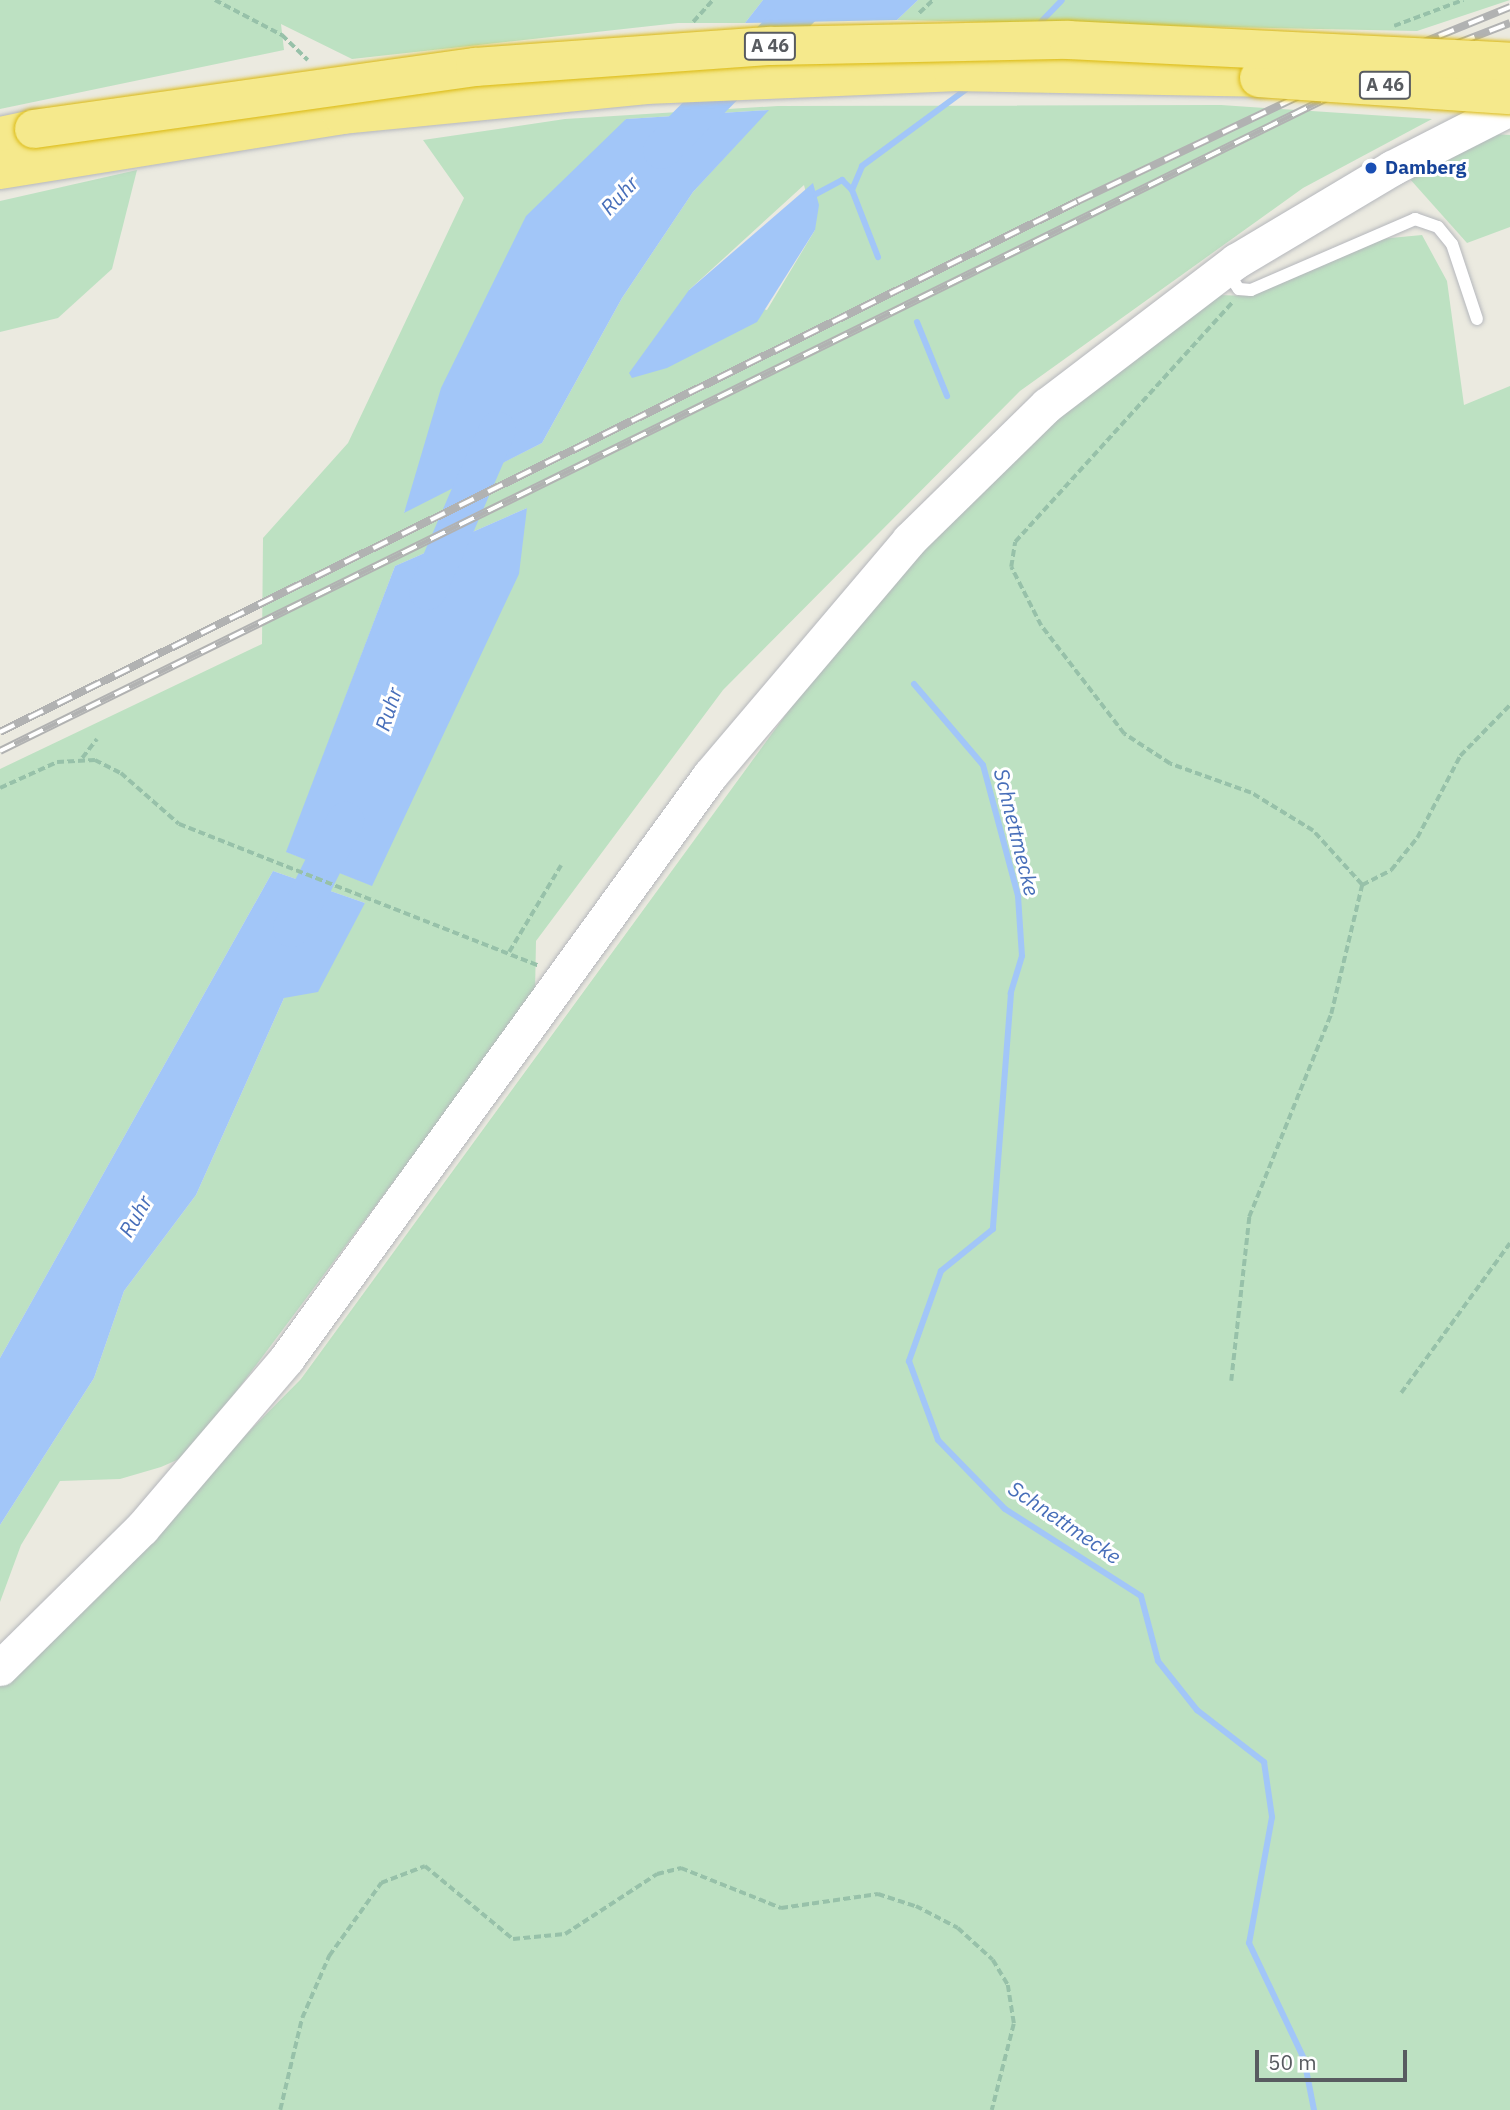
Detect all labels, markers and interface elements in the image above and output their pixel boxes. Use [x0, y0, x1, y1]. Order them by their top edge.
road number: A 46 [744, 32, 796, 60]
road number: A 46 [1359, 70, 1411, 100]
place label: Damberg [1385, 157, 1466, 179]
marker: Damberg [1363, 160, 1379, 176]
water label: Ruhr [595, 170, 643, 220]
water label: Ruhr [369, 684, 407, 734]
water label: Schnettmecke [989, 766, 1045, 898]
water label: Ruhr [113, 1191, 157, 1241]
water label: Schnettmecke [1004, 1475, 1126, 1569]
scale bar [1258, 2036, 1410, 2080]
text: 50 m [1268, 2048, 1317, 2076]

